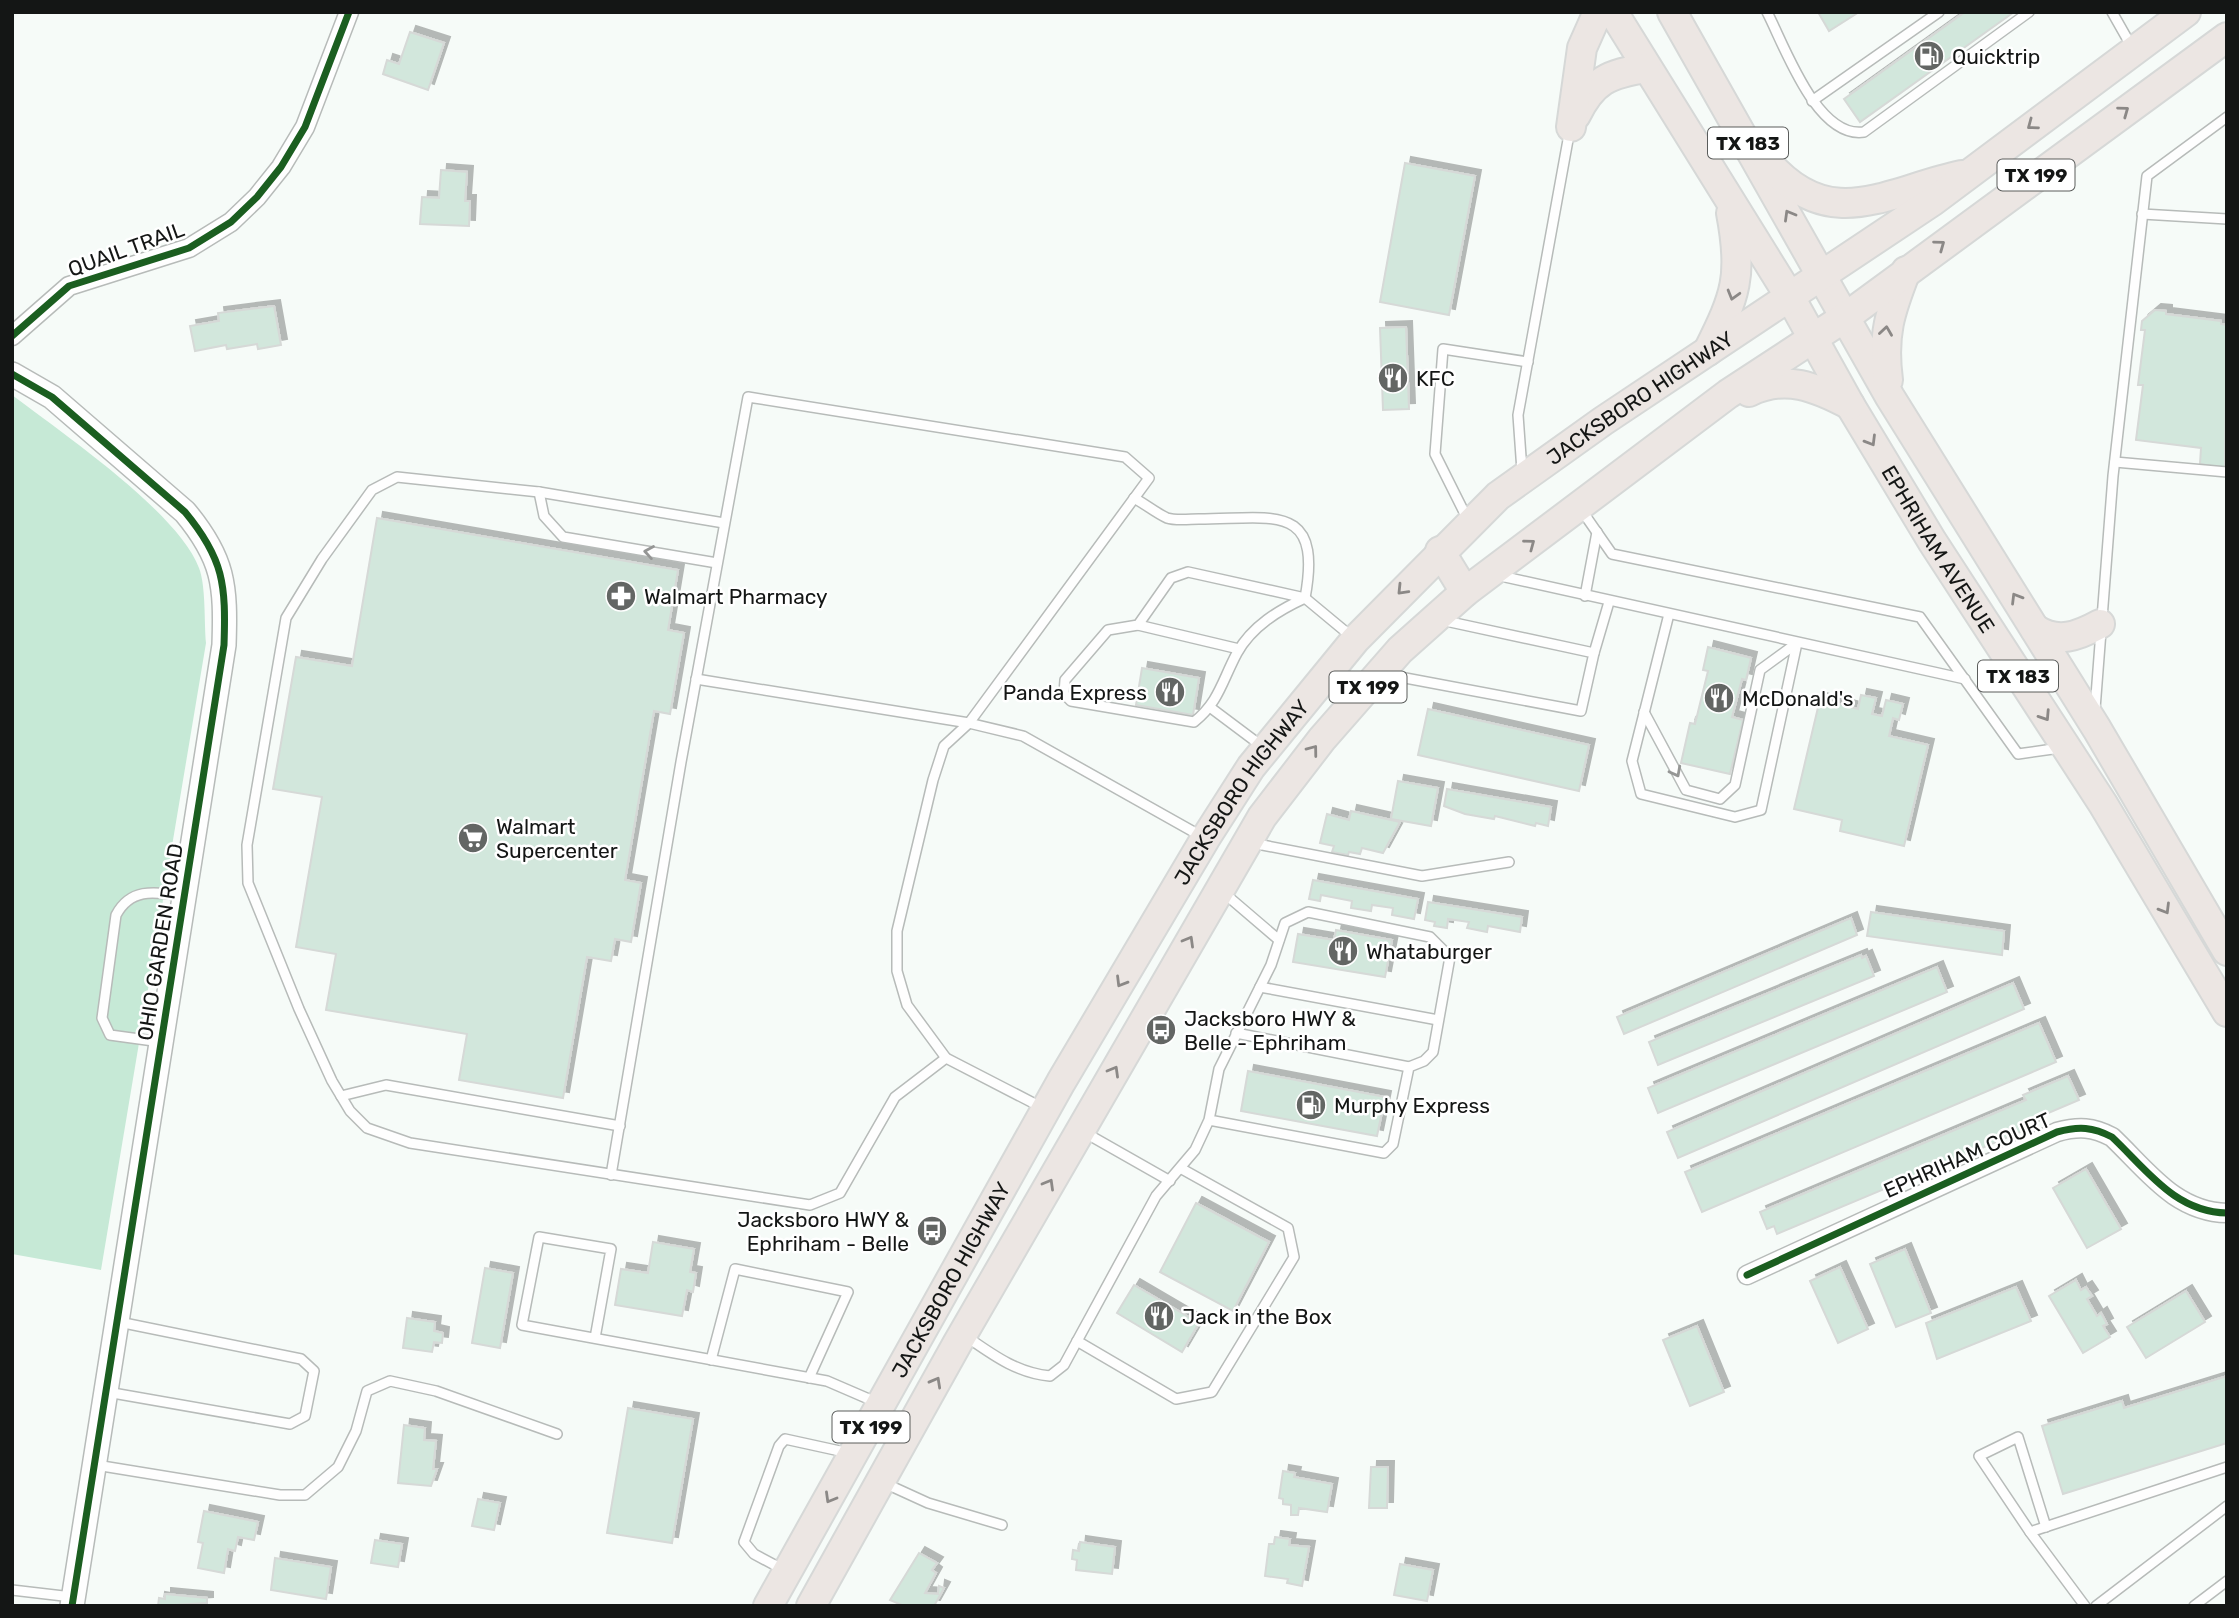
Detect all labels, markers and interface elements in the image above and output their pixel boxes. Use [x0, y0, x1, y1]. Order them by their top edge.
fuel station icon: Quicktrip [1912, 39, 1946, 73]
place label: Quicktrip [1952, 44, 2040, 69]
one-way arrow [2116, 107, 2129, 120]
one-way arrow [2027, 117, 2040, 129]
road number: TX 183 [1708, 127, 1788, 158]
road number: TX 199 [1997, 160, 2074, 190]
one-way arrow [1784, 210, 1797, 223]
street label: QUAIL TRAIL [64, 216, 188, 282]
one-way arrow [1932, 241, 1945, 253]
one-way arrow [1727, 289, 1741, 301]
street label: JACKSBORO HIGHWAY [1542, 325, 1738, 470]
one-way arrow [1879, 325, 1894, 337]
restaurant icon: KFC [1376, 361, 1410, 395]
place label: KFC [1416, 366, 1455, 391]
one-way arrow [1863, 433, 1876, 446]
street label: EPHRIHAM AVENUE [1877, 461, 2001, 637]
one-way arrow [1522, 540, 1535, 553]
one-way arrow [643, 545, 655, 560]
pharmacy icon: Walmart Pharmacy [604, 579, 638, 613]
one-way arrow [1398, 582, 1411, 595]
place label: Walmart Pharmacy [644, 584, 828, 609]
one-way arrow [2011, 593, 2024, 606]
road number: TX 183 [1978, 660, 2058, 692]
road number: TX 199 [1330, 672, 1406, 702]
restaurant icon: Panda Express [1153, 675, 1187, 709]
place label: Panda Express [1003, 680, 1147, 705]
restaurant icon: McDonald's [1702, 681, 1736, 715]
place label: McDonald's [1742, 686, 1854, 711]
street label: JACKSBORO HIGHWAY [1168, 694, 1314, 889]
one-way arrow [2036, 708, 2049, 721]
one-way arrow [1304, 746, 1317, 758]
one-way arrow [1668, 765, 1682, 778]
place label: Walmart Supercenter [496, 814, 618, 863]
supermarket icon: Walmart Supercenter [456, 821, 490, 855]
street label: OHIO GARDEN ROAD [132, 842, 188, 1042]
one-way arrow [2157, 901, 2170, 914]
restaurant icon: Whataburger [1326, 934, 1360, 968]
one-way arrow [1180, 935, 1193, 948]
place label: Whataburger [1366, 939, 1492, 964]
one-way arrow [1116, 974, 1129, 987]
place label: Jacksboro HWY & Belle - Ephriham [1184, 1006, 1356, 1055]
bus stop icon: Jacksboro HWY & Belle - Ephriham [1144, 1013, 1178, 1047]
one-way arrow [1106, 1066, 1119, 1078]
fuel station icon: Murphy Express [1294, 1088, 1328, 1122]
place label: Murphy Express [1334, 1093, 1490, 1118]
street label: EPHRIHAM COURT [1880, 1107, 2054, 1203]
street label: JACKSBORO HIGHWAY [886, 1177, 1015, 1382]
one-way arrow [1041, 1179, 1054, 1192]
place label: Jacksboro HWY & Ephriham - Belle [737, 1207, 909, 1256]
bus stop icon: Jacksboro HWY & Ephriham - Belle [915, 1214, 949, 1248]
restaurant icon: Jack in the Box [1142, 1299, 1176, 1333]
place label: Jack in the Box [1182, 1304, 1332, 1329]
one-way arrow [928, 1376, 941, 1389]
road number: TX 199 [832, 1412, 910, 1442]
one-way arrow [825, 1491, 838, 1504]

